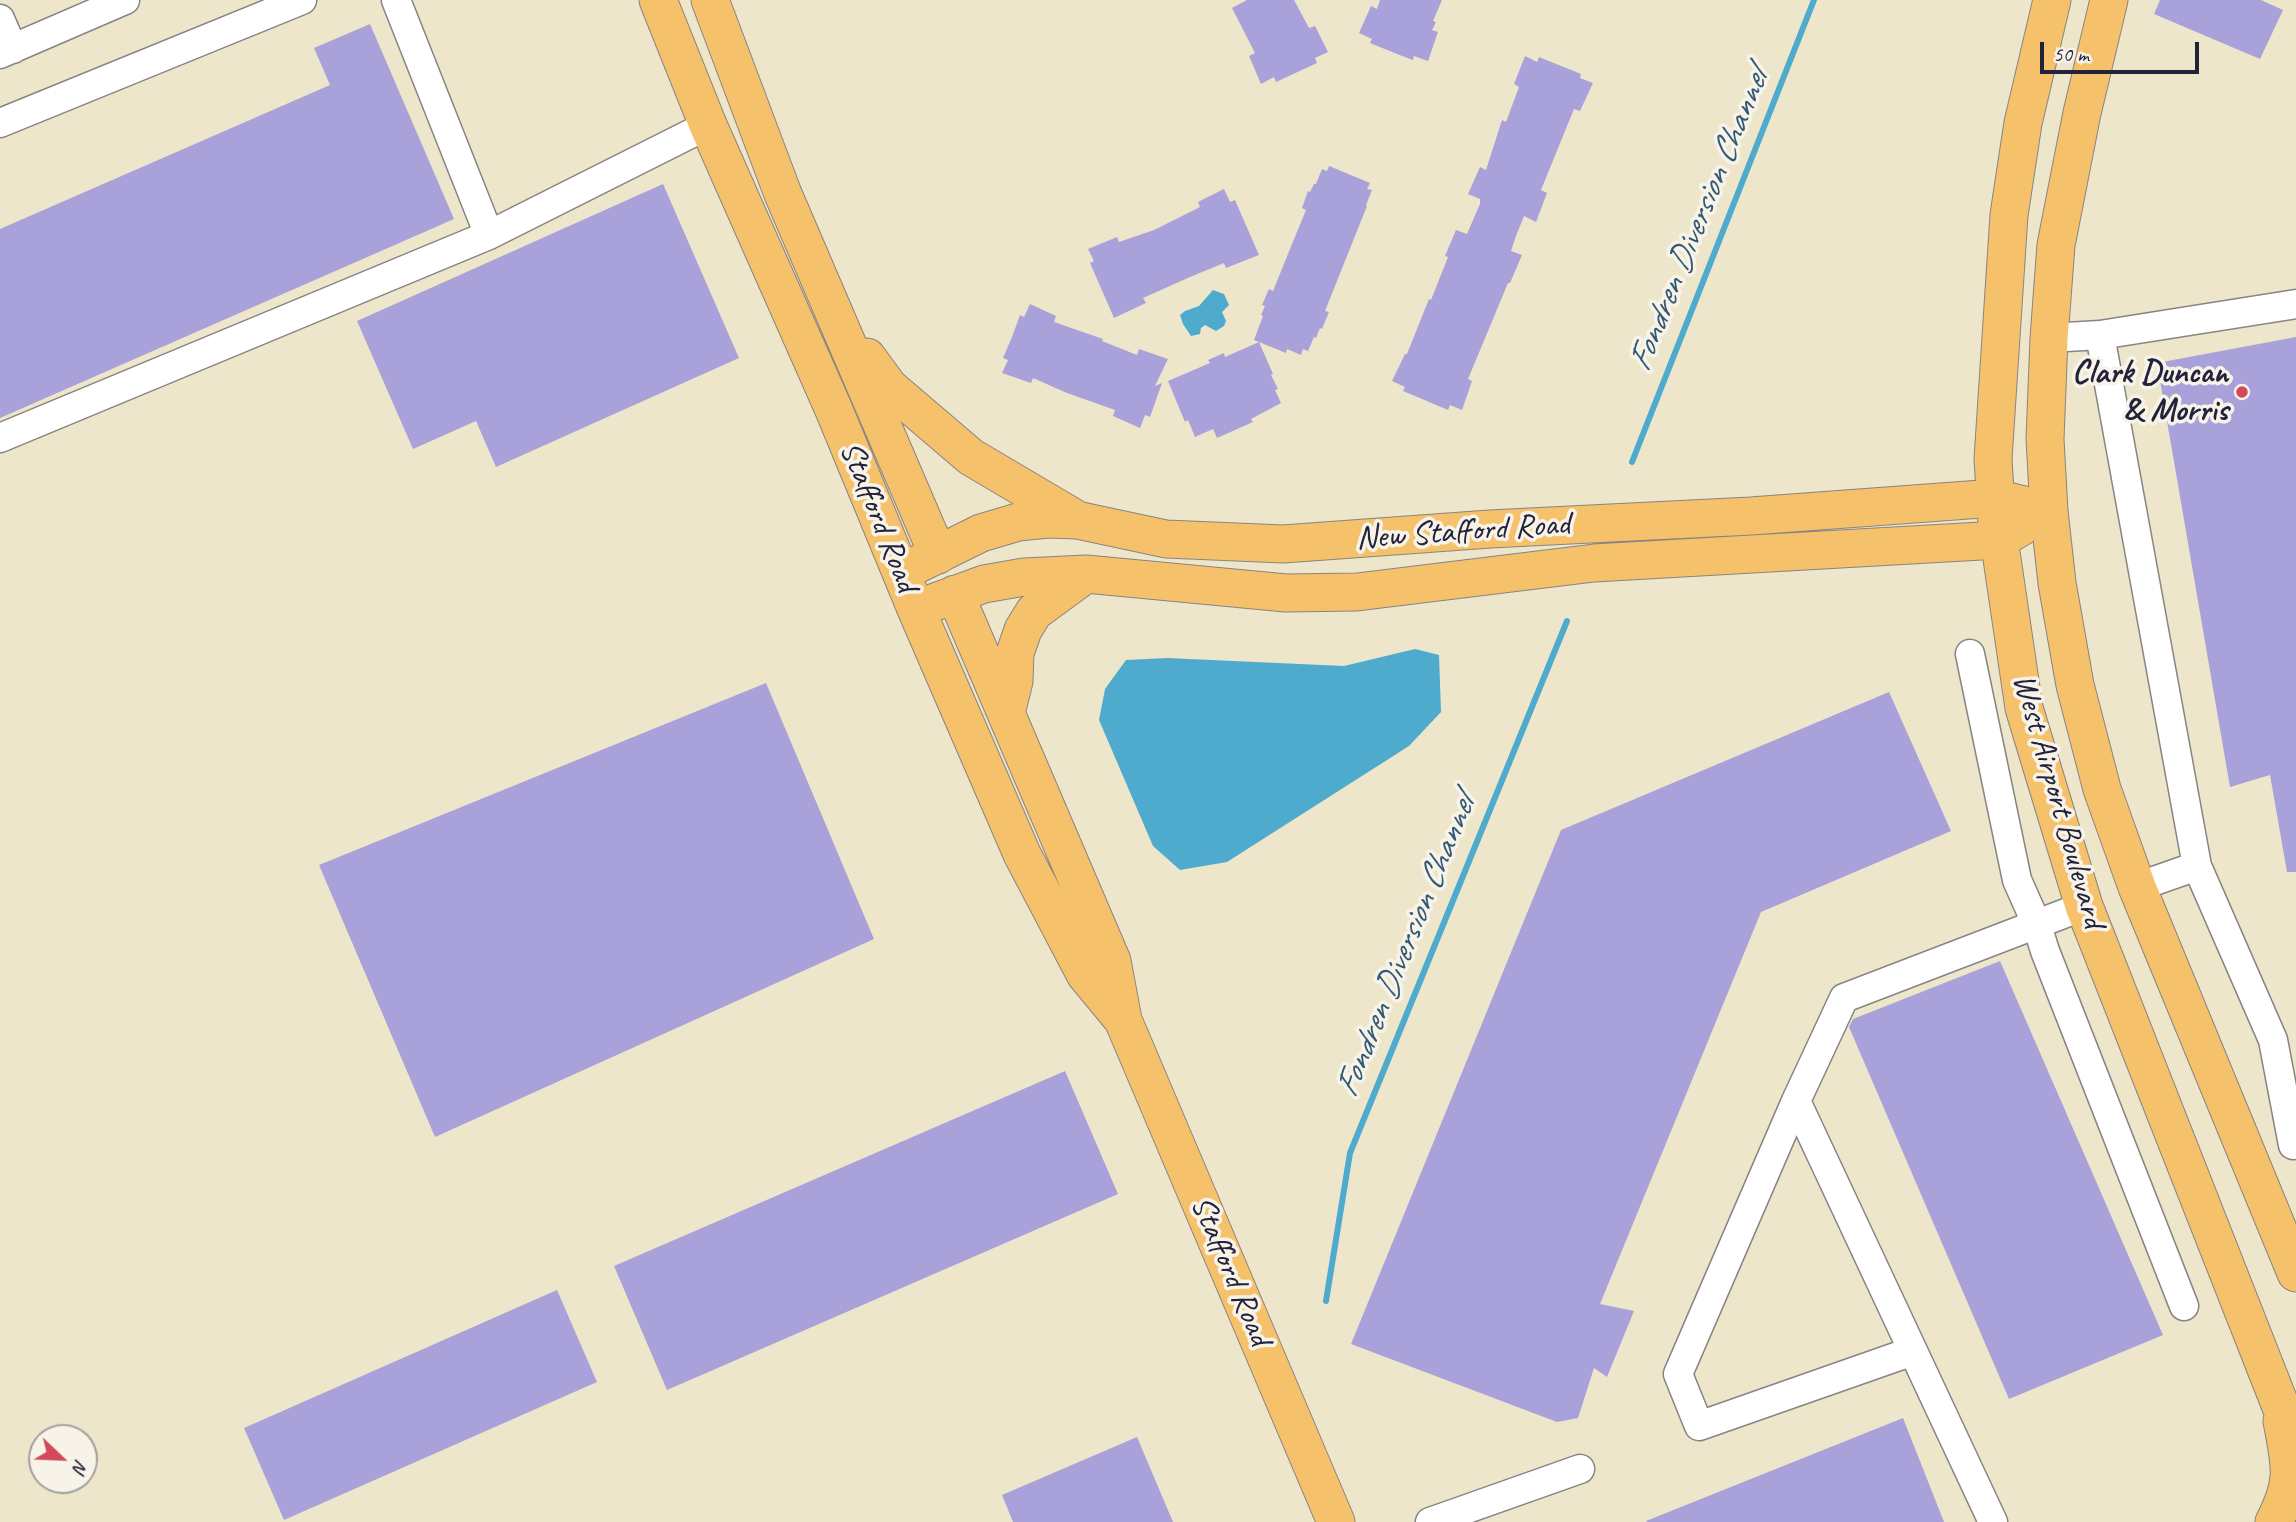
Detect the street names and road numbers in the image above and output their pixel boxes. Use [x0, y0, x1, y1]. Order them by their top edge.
street label: Stafford Road [830, 436, 926, 598]
street label: New Stafford Road [1355, 505, 1571, 559]
street label: West Airport Boulevard [2003, 670, 2113, 932]
street label: Stafford Road [1181, 1190, 1279, 1352]

